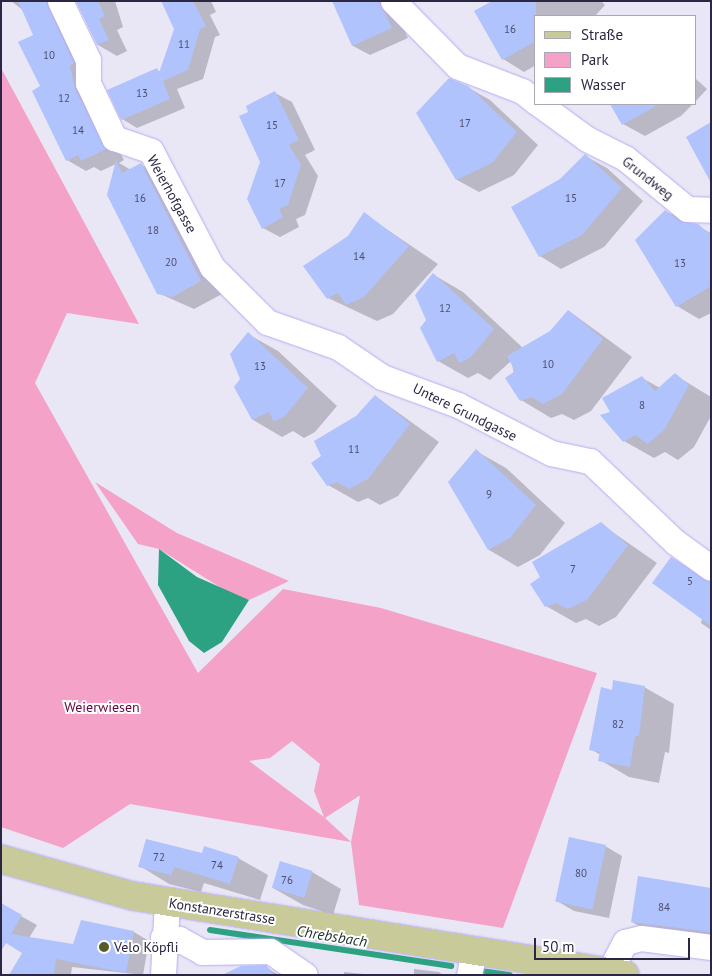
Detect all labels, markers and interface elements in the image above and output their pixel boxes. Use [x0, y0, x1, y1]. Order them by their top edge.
legend [534, 15, 697, 105]
house number: 16 [504, 22, 516, 36]
text: Straße [581, 25, 623, 44]
house number: 11 [178, 37, 190, 51]
house number: 10 [43, 48, 55, 62]
text: Park [581, 50, 609, 69]
text: Wasser [581, 75, 626, 94]
house number: 13 [136, 86, 148, 100]
house number: 12 [58, 91, 70, 105]
house number: 17 [459, 116, 471, 130]
house number: 15 [266, 118, 278, 132]
house number: 14 [72, 123, 84, 137]
street label: Weierhofgasse [144, 152, 200, 236]
street label: Grundweg [619, 153, 677, 203]
house number: 17 [274, 176, 286, 190]
house number: 16 [134, 191, 146, 205]
house number: 15 [565, 191, 577, 205]
house number: 18 [147, 223, 159, 237]
house number: 14 [353, 249, 365, 263]
house number: 20 [165, 255, 177, 269]
house number: 13 [674, 256, 686, 270]
house number: 12 [439, 301, 451, 315]
house number: 10 [542, 357, 554, 371]
house number: 13 [254, 359, 266, 373]
street label: Untere Grundgasse [410, 380, 520, 444]
house number: 8 [639, 398, 645, 412]
house number: 11 [348, 442, 360, 456]
house number: 9 [486, 487, 492, 501]
house number: 7 [570, 562, 576, 576]
house number: 5 [687, 574, 693, 588]
park label: Weierwiesen [64, 699, 140, 715]
house number: 82 [612, 717, 624, 731]
house number: 72 [153, 850, 165, 864]
house number: 74 [211, 858, 223, 872]
house number: 80 [575, 866, 587, 880]
house number: 76 [281, 873, 293, 887]
street label: Konstanzerstrasse [168, 894, 276, 928]
house number: 84 [658, 900, 670, 914]
water label: Chrebsbach [295, 922, 369, 950]
scale bar [537, 928, 693, 960]
text: 50 m [542, 937, 575, 956]
place label: Velo Köpfli [114, 939, 178, 955]
marker: Velo Köpfli [98, 941, 110, 953]

